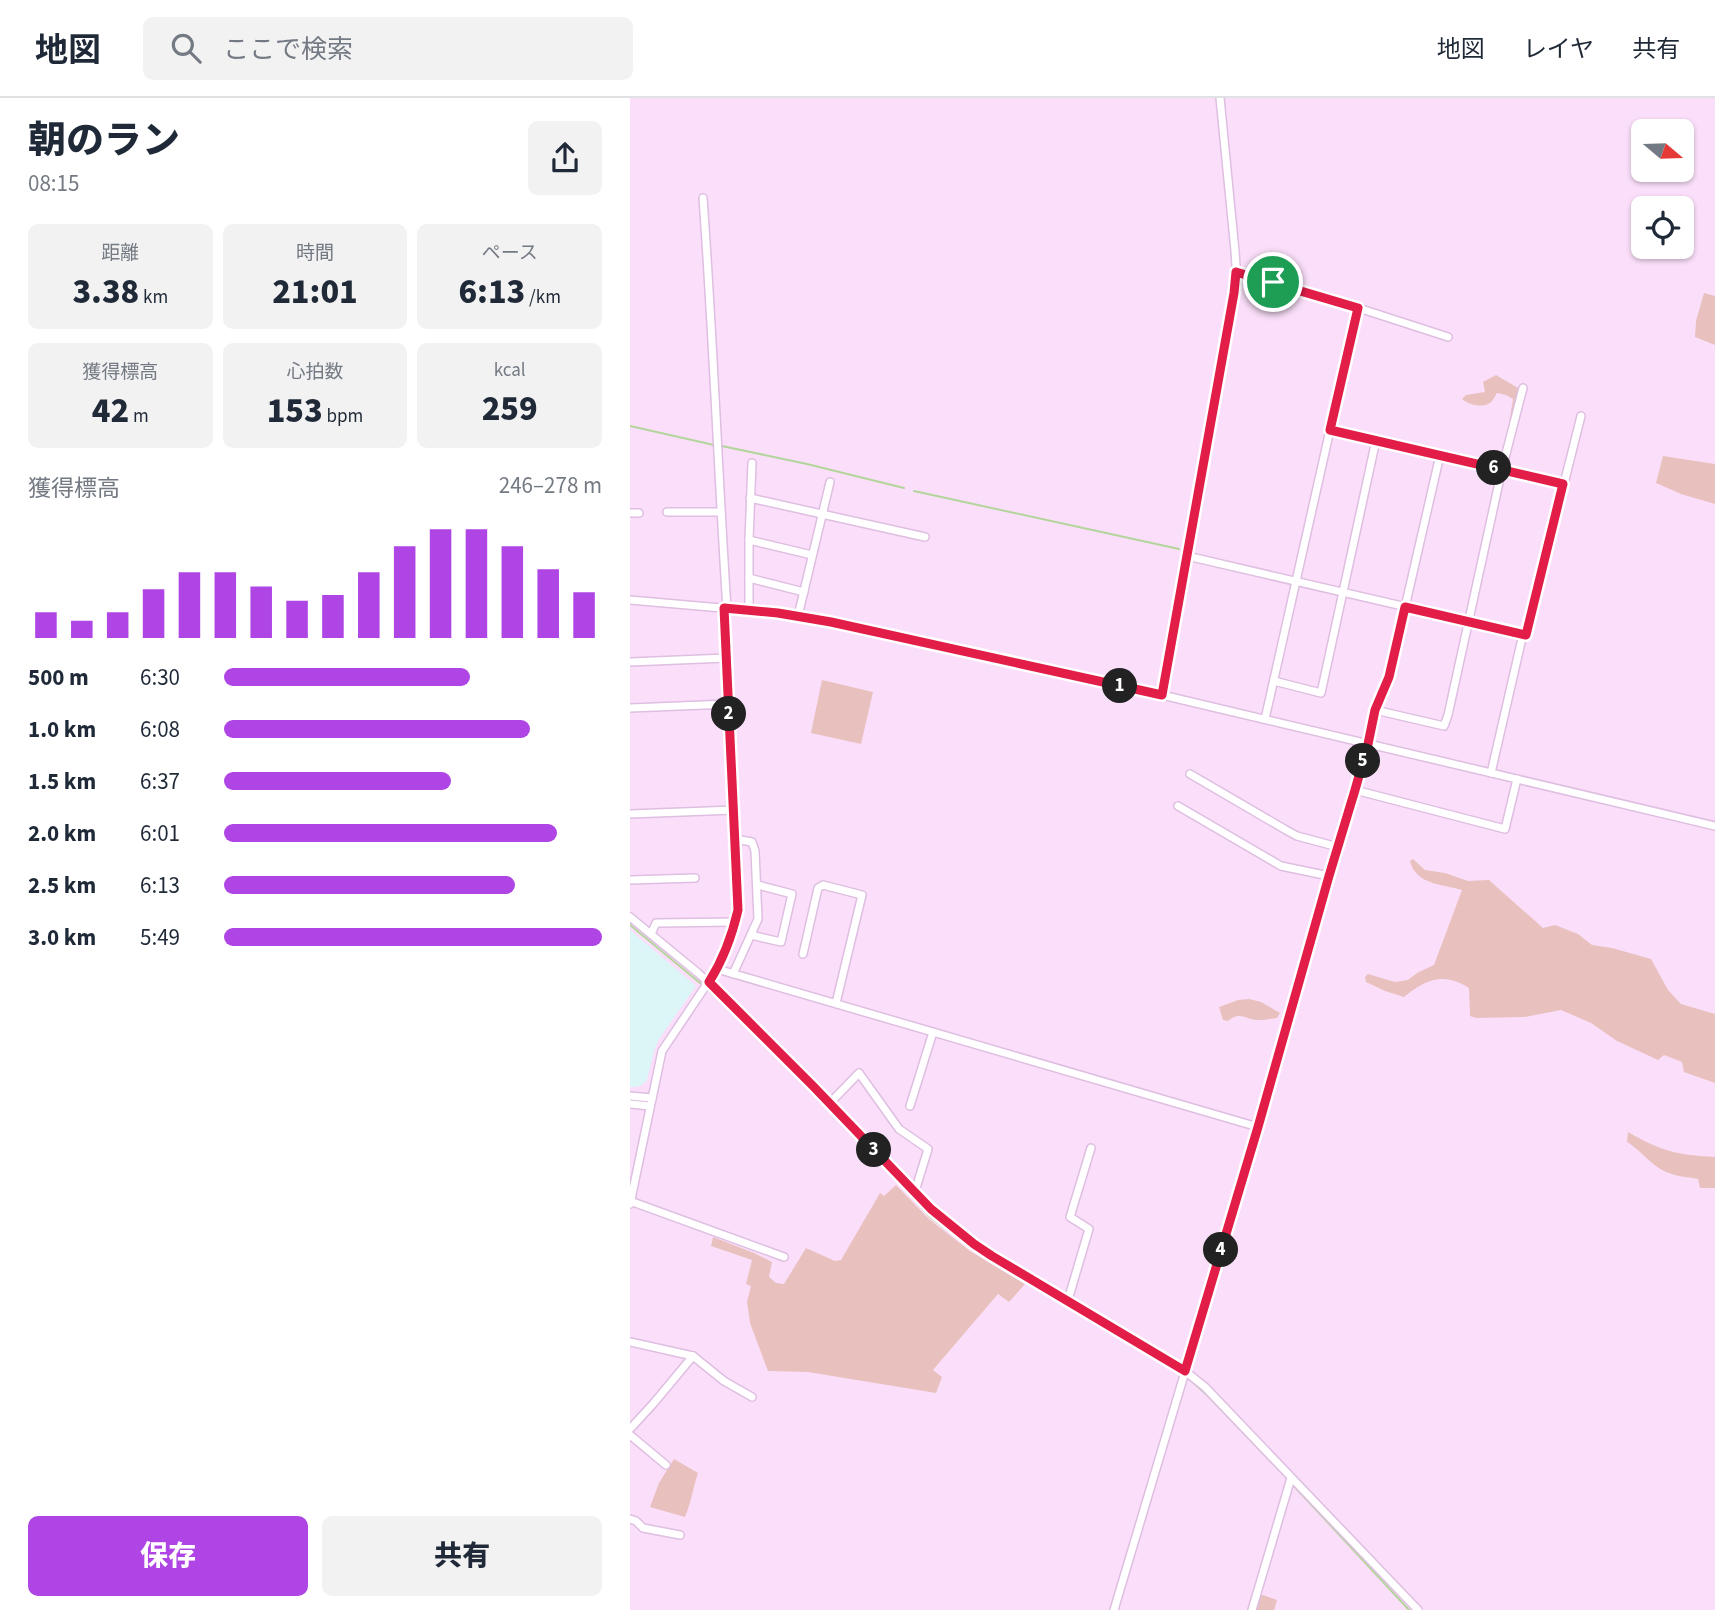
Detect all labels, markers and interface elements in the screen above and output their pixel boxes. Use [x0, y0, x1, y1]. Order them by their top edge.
search box [143, 17, 633, 80]
text: 地図 [35, 27, 101, 74]
icon: search [167, 29, 205, 67]
text: ここで検索 [223, 31, 353, 68]
text: 地図 [1437, 32, 1485, 67]
text: レイヤ [1523, 32, 1594, 67]
text: 共有 [1632, 32, 1680, 67]
text: 朝のラン [28, 114, 180, 168]
north arrow [1631, 119, 1694, 182]
map controls [1631, 119, 1694, 259]
button: share [528, 121, 602, 195]
text: 08:15 [28, 167, 79, 200]
button: locate [1631, 196, 1694, 259]
text: 距離 [101, 240, 139, 267]
text: 時間 [296, 240, 334, 267]
text: ペース [482, 240, 538, 267]
pin [1243, 252, 1303, 312]
icon: arrive [1254, 263, 1292, 301]
text: 3.38 [72, 267, 139, 317]
text: 21:01 [272, 267, 358, 317]
text: 6:13 [458, 267, 525, 317]
text: km [139, 284, 168, 311]
text: /km [525, 284, 561, 311]
text: kcal [494, 357, 526, 384]
text: 獲得標高 [82, 359, 158, 386]
text: 心拍数 [286, 359, 344, 386]
text: 259 [482, 384, 538, 434]
text: 42 [92, 386, 129, 436]
text: 153 [267, 386, 323, 436]
text: m [129, 403, 149, 430]
text: bpm [323, 403, 363, 430]
pin: 6 [1476, 450, 1512, 486]
text: 6 [1488, 454, 1499, 481]
text: 246–278 m [499, 469, 602, 502]
text: 獲得標高 [28, 472, 120, 505]
text: 500 m [28, 661, 89, 694]
text: 6:30 [140, 661, 180, 694]
pin: 1 [1102, 668, 1138, 704]
text: 1 [1114, 672, 1125, 699]
pin: 2 [712, 696, 746, 732]
text: 2 [723, 700, 734, 727]
text: 1.0 km [28, 713, 96, 746]
text: 6:08 [140, 713, 180, 746]
pin: 5 [1346, 744, 1380, 778]
text: 5 [1357, 747, 1368, 774]
text: 1.5 km [28, 765, 96, 798]
text: 6:37 [140, 765, 180, 798]
text: 2.0 km [28, 817, 96, 850]
text: 6:01 [140, 817, 180, 850]
text: 2.5 km [28, 869, 96, 902]
text: 6:13 [140, 869, 180, 902]
text: 3.0 km [28, 921, 96, 954]
text: 5:49 [140, 921, 180, 954]
pin: 3 [856, 1132, 892, 1168]
text: 3 [868, 1136, 879, 1163]
pin: 4 [1204, 1232, 1238, 1268]
text: 4 [1215, 1236, 1226, 1263]
button: 保存 [28, 1516, 308, 1596]
button: 共有 [322, 1516, 602, 1596]

